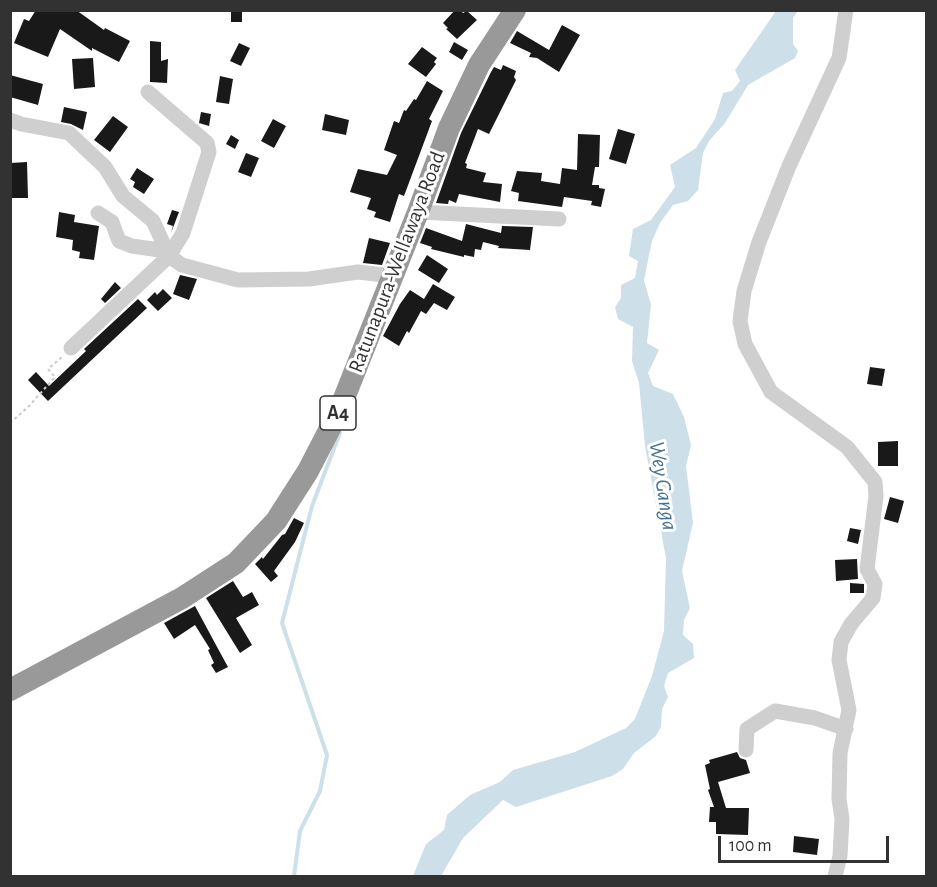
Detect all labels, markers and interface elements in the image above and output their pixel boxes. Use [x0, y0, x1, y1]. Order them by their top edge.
street label: Ratunapura-Wellawaya Road [343, 148, 451, 376]
road number: A4 [320, 396, 356, 430]
water label: Wey Ganga [643, 440, 683, 532]
scale bar [721, 824, 892, 862]
text: 100 m [729, 837, 772, 855]

